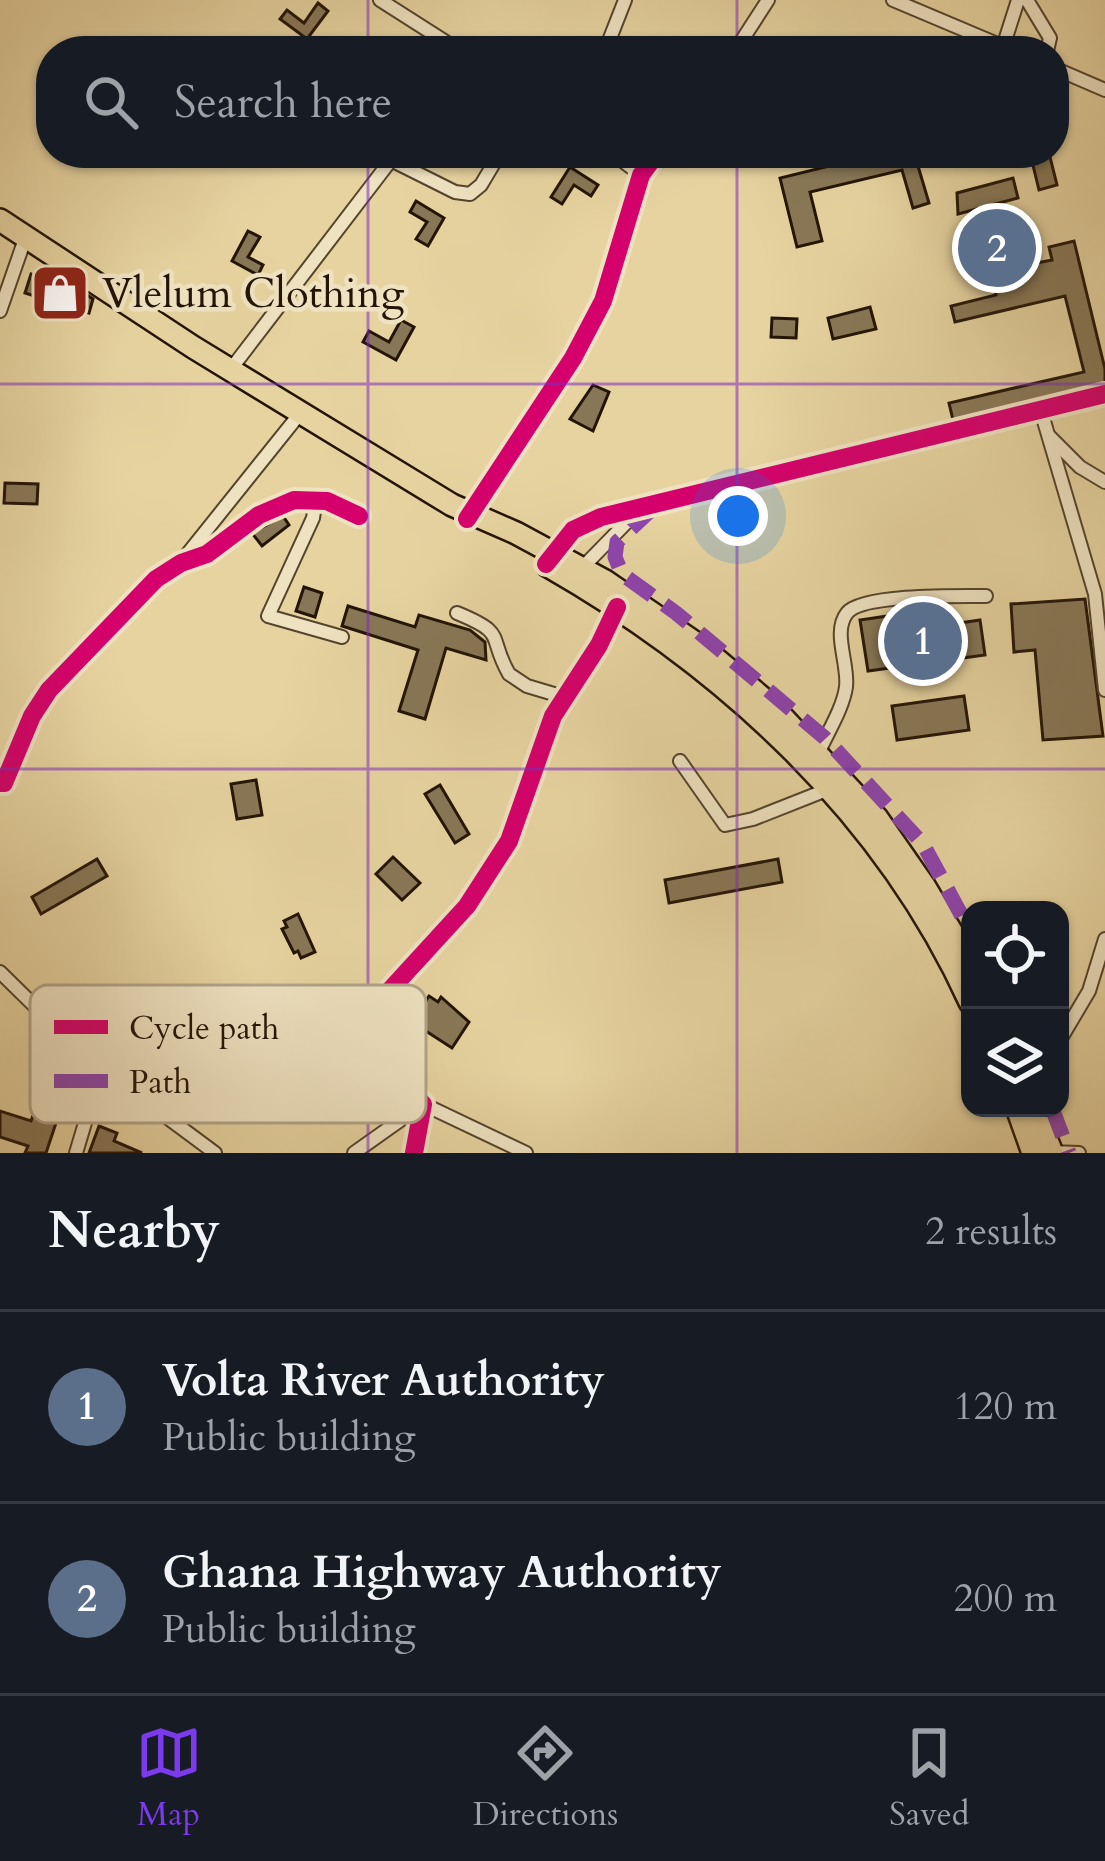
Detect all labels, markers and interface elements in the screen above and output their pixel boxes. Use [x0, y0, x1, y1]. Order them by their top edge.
search box [36, 36, 1069, 168]
icon: search [78, 69, 144, 135]
text: Search here [174, 72, 392, 133]
pin: 2 [958, 203, 1036, 293]
shop icon: Vlelum Clothing [29, 262, 91, 324]
place label: Vlelum Clothing [102, 265, 405, 322]
your location [708, 486, 768, 546]
pin: 1 [884, 596, 962, 686]
map controls [961, 901, 1069, 1117]
button: locate [961, 901, 1069, 1009]
legend [30, 985, 426, 1123]
text: Cycle path [129, 1006, 279, 1051]
button: layers [961, 1009, 1069, 1117]
text: Path [129, 1060, 191, 1105]
text: Nearby [48, 1196, 220, 1266]
text: 2 results [925, 1205, 1057, 1258]
text: Volta River Authority [162, 1350, 605, 1411]
text: 1 [77, 1380, 97, 1433]
text: 120 m [954, 1380, 1057, 1433]
text: Public building [162, 1411, 416, 1464]
text: Ghana Highway Authority [162, 1542, 722, 1603]
text: 2 [77, 1572, 97, 1625]
text: 200 m [954, 1572, 1057, 1625]
text: Public building [162, 1603, 416, 1656]
tab: Map [136, 1720, 202, 1837]
tab: Directions [473, 1720, 618, 1837]
tab: Saved [889, 1720, 969, 1837]

